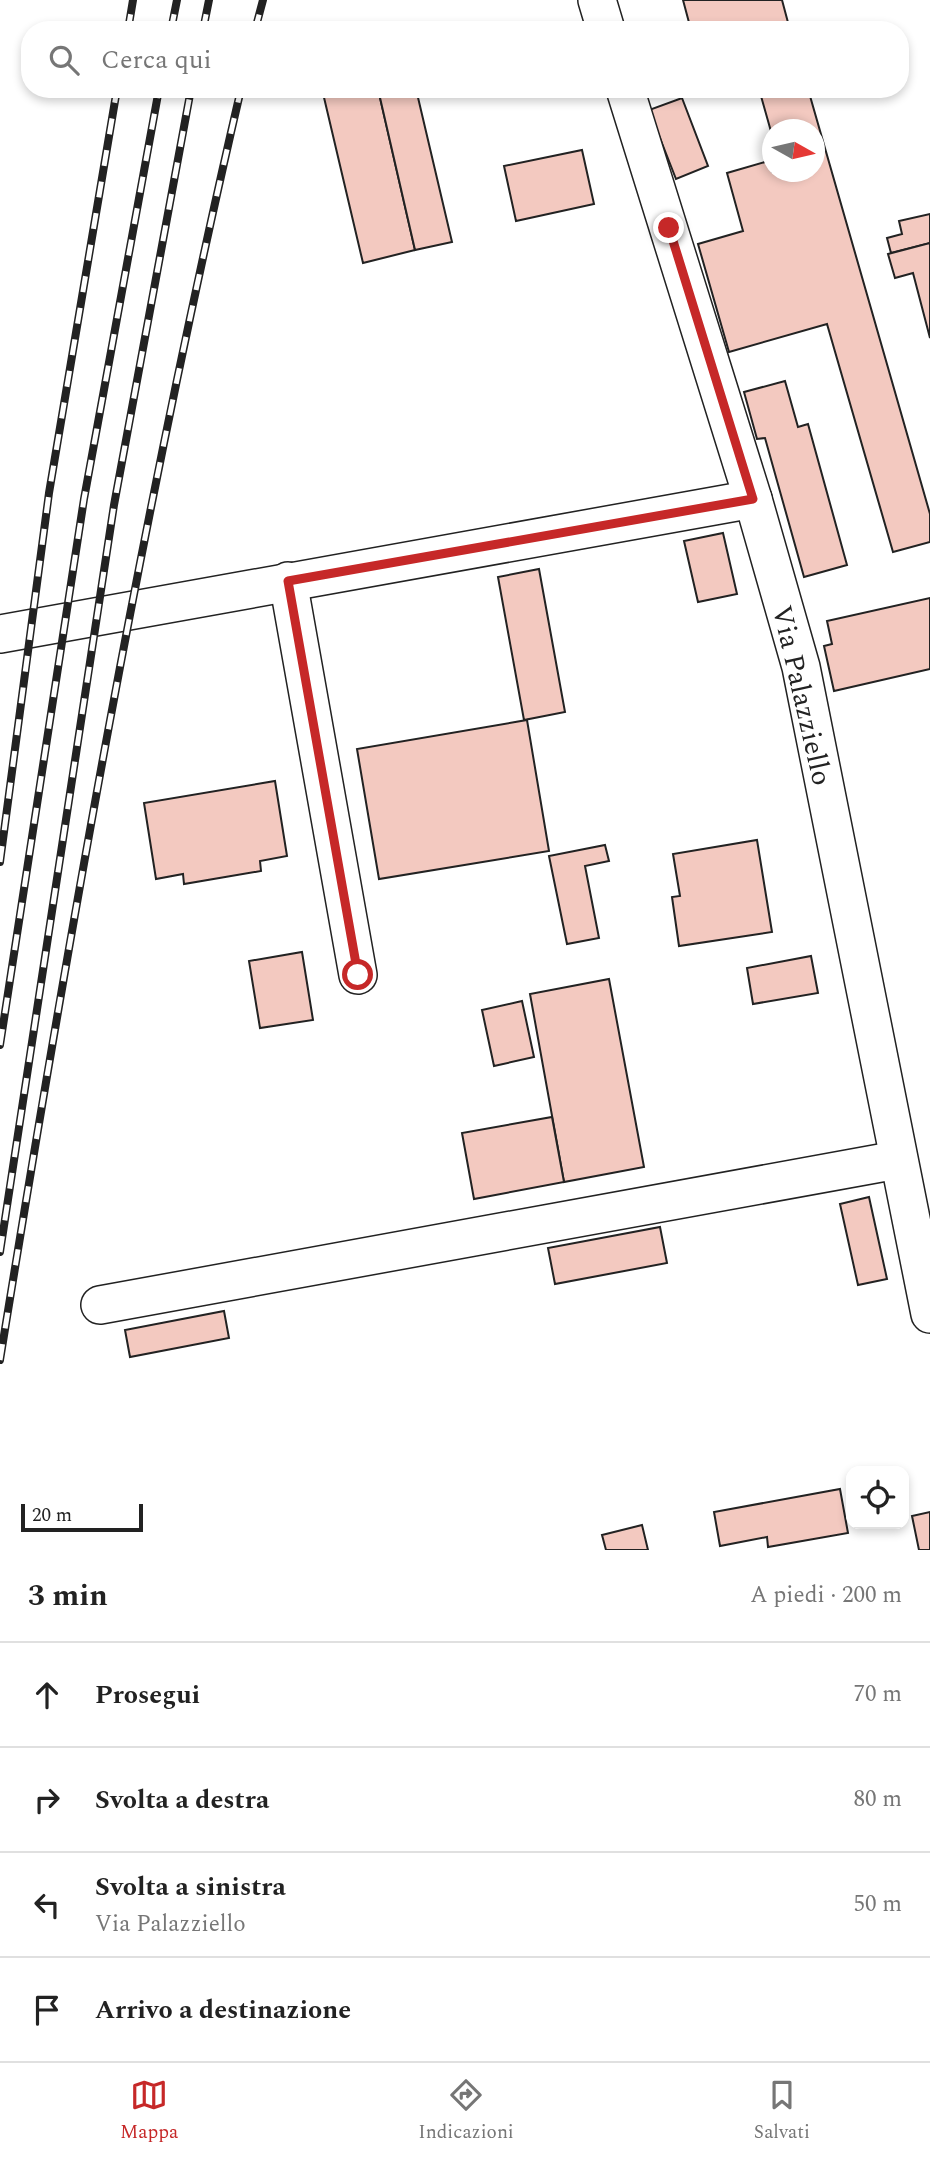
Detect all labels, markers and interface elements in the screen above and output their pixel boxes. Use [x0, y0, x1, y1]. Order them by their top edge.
search box [21, 21, 909, 98]
text: Cerca qui [101, 40, 212, 80]
icon: search [45, 41, 83, 79]
north arrow [762, 119, 825, 182]
route end [653, 212, 684, 243]
street label: Via Palazziello [760, 601, 843, 790]
route start [342, 959, 373, 990]
map controls [846, 1466, 909, 1529]
button: locate [846, 1466, 909, 1529]
scale bar [21, 1501, 144, 1533]
text: 20 m [32, 1501, 72, 1530]
text: 3 min [28, 1573, 108, 1619]
text: A piedi · 200 m [750, 1578, 902, 1613]
text: Prosegui [95, 1675, 200, 1715]
icon: ahead [28, 1676, 66, 1714]
text: 70 m [853, 1677, 902, 1712]
text: Svolta a destra [95, 1780, 269, 1820]
icon: right [28, 1781, 66, 1819]
text: 80 m [853, 1782, 902, 1817]
text: Svolta a sinistra [95, 1867, 286, 1907]
icon: left [28, 1886, 66, 1924]
text: 50 m [853, 1887, 902, 1922]
text: Via Palazziello [95, 1907, 246, 1942]
text: Arrivo a destinazione [95, 1990, 351, 2030]
icon: arrive [28, 1991, 66, 2029]
tab: Mappa [120, 2076, 178, 2147]
tab: Indicazioni [418, 2076, 514, 2147]
tab: Salvati [754, 2076, 810, 2147]

